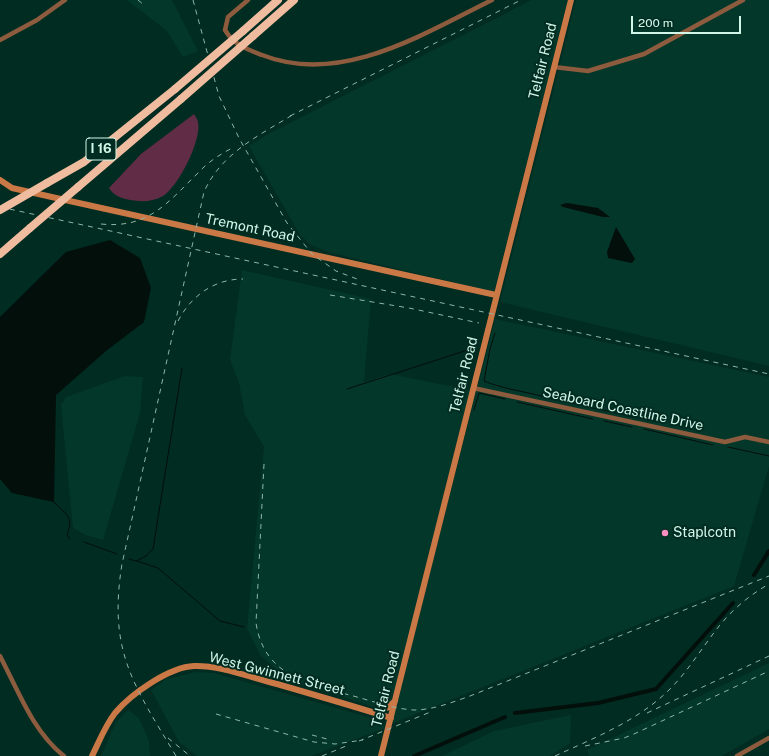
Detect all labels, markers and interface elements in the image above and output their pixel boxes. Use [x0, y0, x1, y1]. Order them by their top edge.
scale bar [633, 8, 743, 34]
text: 200 m [638, 16, 673, 30]
street label: Telfair Road [525, 21, 561, 101]
road number: I 16 [86, 138, 116, 160]
street label: Tremont Road [204, 210, 296, 246]
street label: Telfair Road [446, 335, 482, 415]
street label: Seaboard Coastline Drive [541, 384, 705, 434]
place label: Staplcotn [673, 525, 736, 541]
marker: Staplcotn [660, 528, 670, 538]
street label: West Gwinnett Street [207, 649, 347, 699]
street label: Telfair Road [368, 649, 404, 729]

